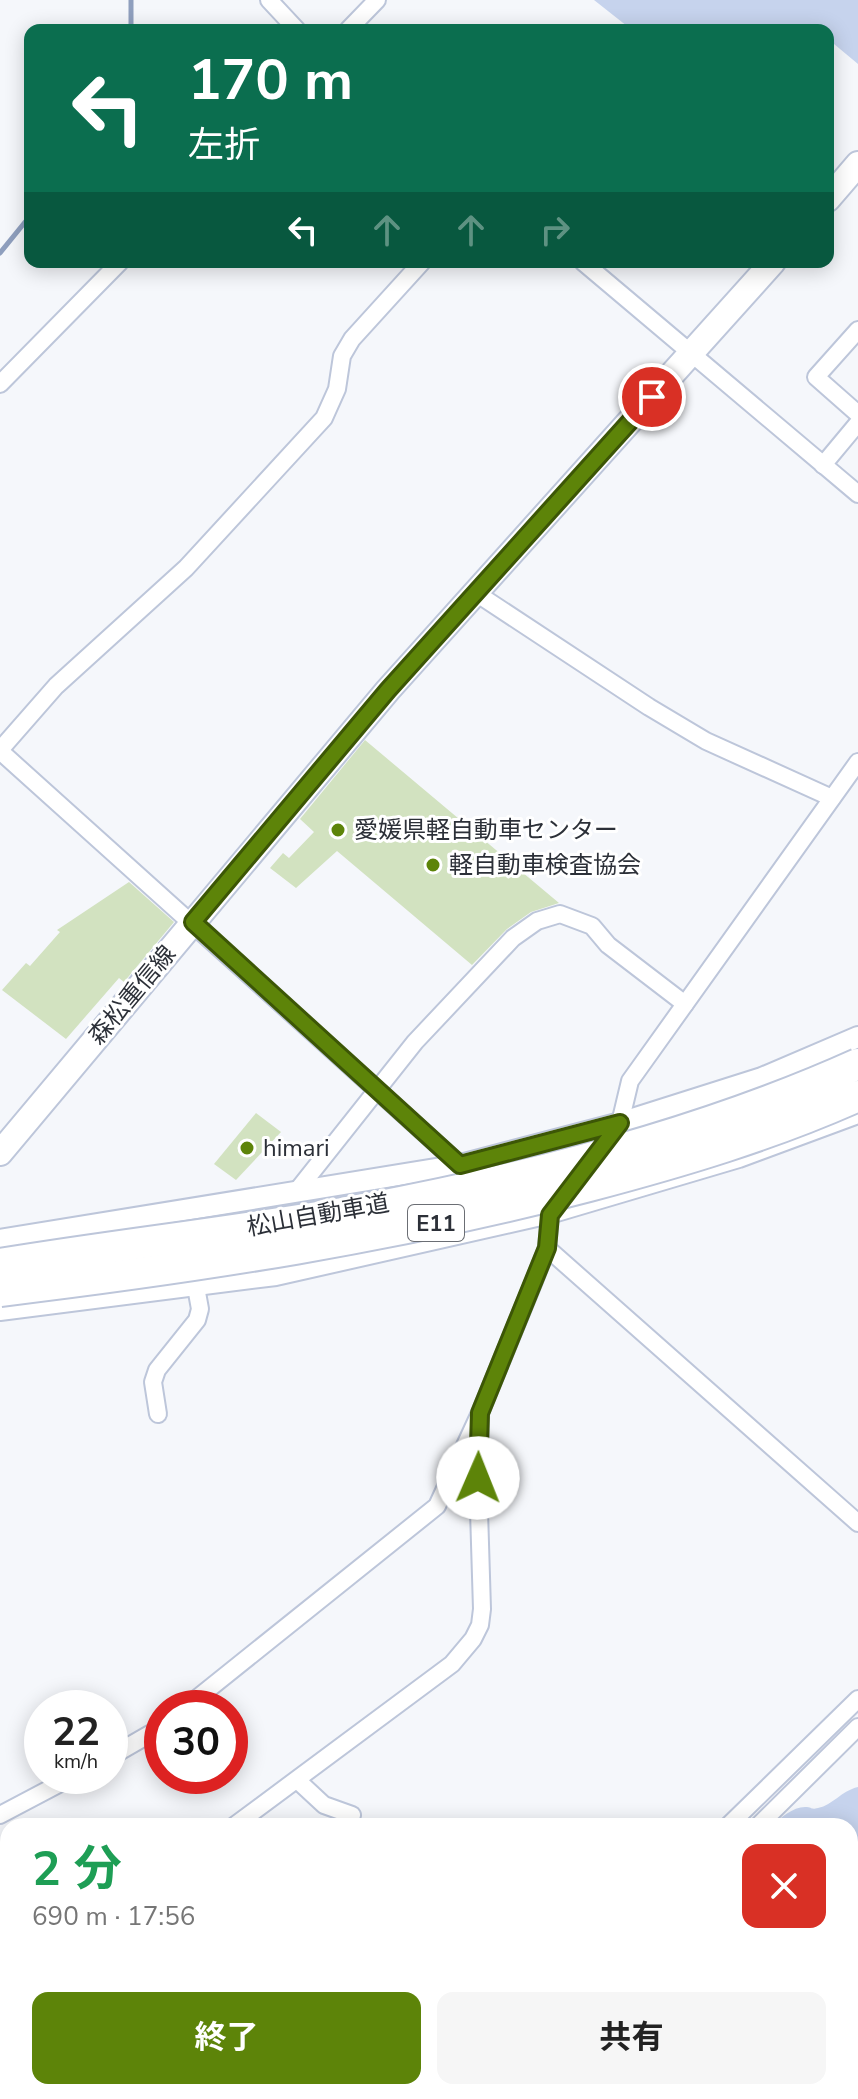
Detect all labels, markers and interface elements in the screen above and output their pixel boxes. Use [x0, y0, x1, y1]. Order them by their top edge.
text: 170 m [188, 42, 353, 119]
icon: left [56, 56, 160, 160]
text: 左折 [188, 121, 260, 170]
icon: left [281, 208, 325, 252]
icon: ahead [365, 208, 409, 252]
icon: ahead [449, 208, 493, 252]
icon: right [533, 208, 577, 252]
pin [618, 363, 686, 431]
icon: arrive [630, 375, 674, 419]
place label: 愛媛県軽自動車センター [354, 814, 618, 846]
marker: 愛媛県軽自動車センター [329, 821, 347, 839]
place label: 軽自動車検査協会 [449, 849, 641, 881]
marker: 軽自動車検査協会 [424, 856, 442, 874]
street label: 森松重信線 [81, 939, 183, 1051]
place label: himari [263, 1132, 330, 1164]
marker: himari [238, 1139, 256, 1157]
street label: 松山自動車道 [244, 1187, 392, 1243]
road number: E11 [408, 1205, 464, 1241]
position arrow [436, 1436, 520, 1520]
speed limit sign: 30 [144, 1690, 248, 1794]
text: 22 [52, 1705, 100, 1759]
text: km/h [54, 1748, 98, 1775]
text: 2 分 [32, 1836, 122, 1902]
button: close [742, 1844, 826, 1928]
text: 690 m · 17:56 [32, 1899, 195, 1934]
button: 終了 [32, 1992, 421, 2084]
button: 共有 [437, 1992, 826, 2084]

